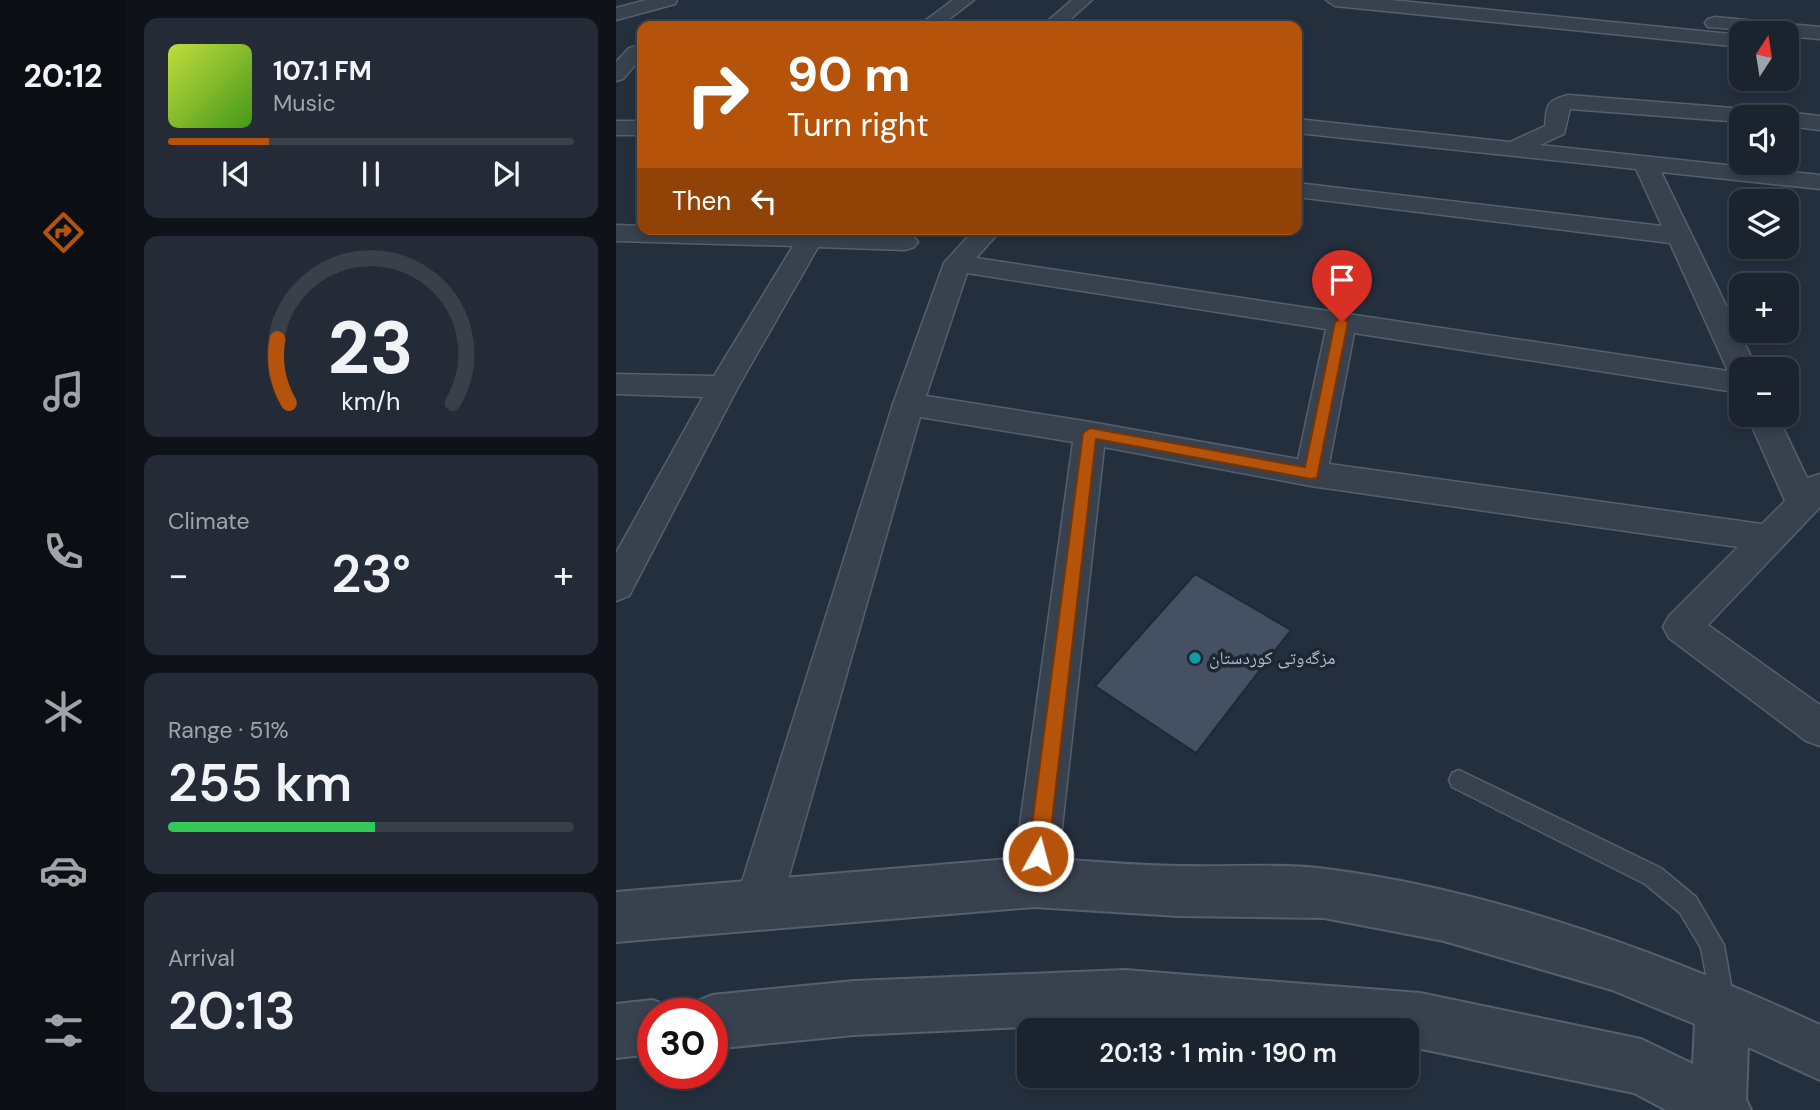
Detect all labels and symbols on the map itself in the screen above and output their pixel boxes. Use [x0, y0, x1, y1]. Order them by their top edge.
north arrow [1729, 21, 1799, 91]
pin [1312, 250, 1372, 322]
place label: مزگەوتی کوردستان [1209, 646, 1336, 670]
marker: مزگەوتی کوردستان [1187, 650, 1203, 666]
position arrow [1001, 819, 1075, 893]
speed limit sign: 30 [637, 998, 728, 1089]

